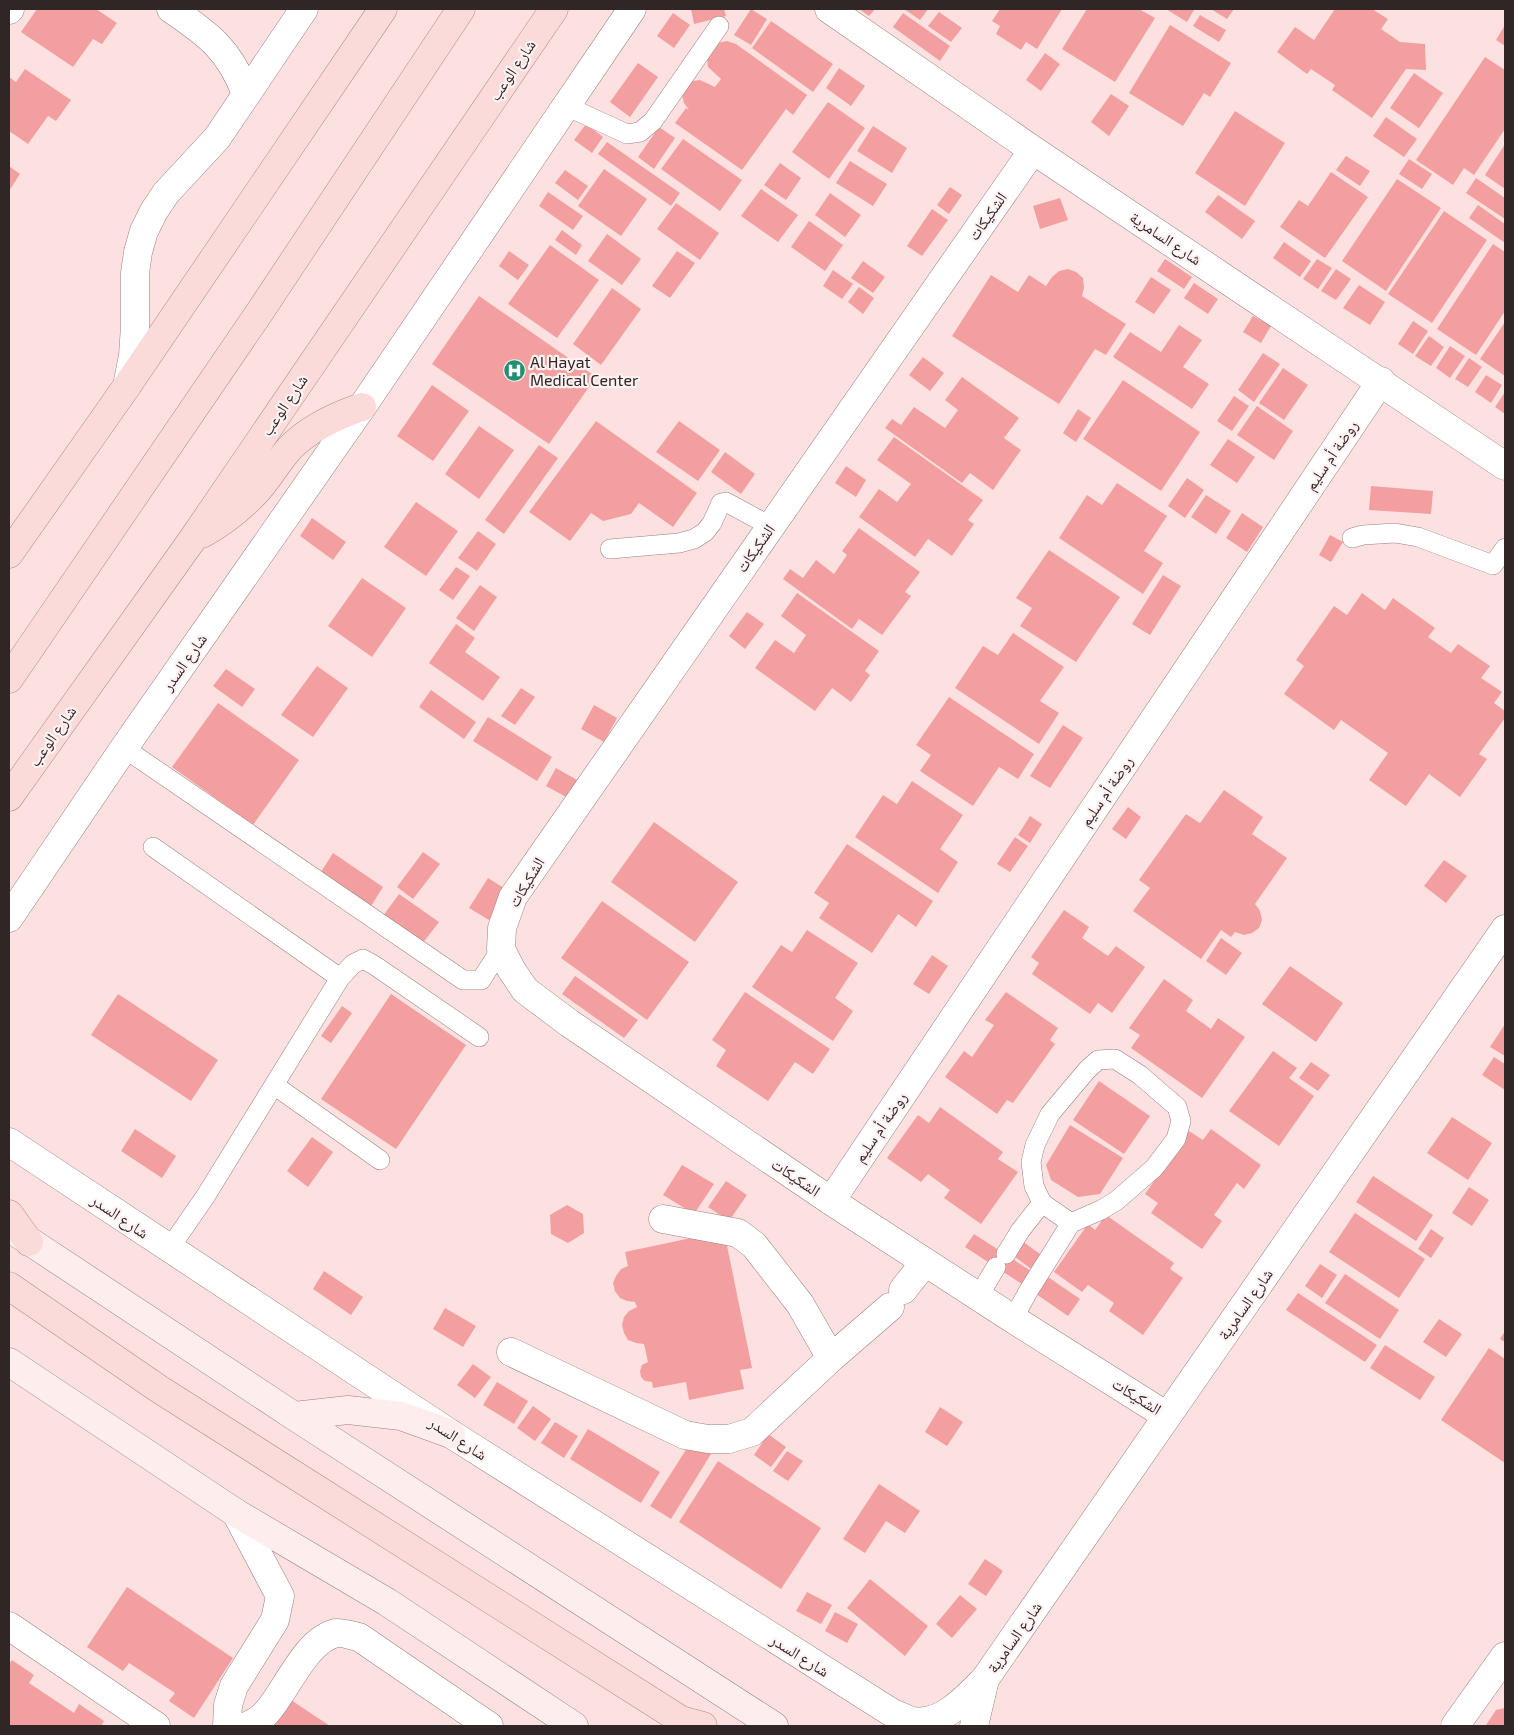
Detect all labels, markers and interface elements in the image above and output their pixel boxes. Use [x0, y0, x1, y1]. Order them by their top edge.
street label: شارع الوعب [484, 35, 541, 105]
street label: الشكيكات [963, 188, 1010, 244]
street label: شارع السامرية [1126, 207, 1206, 270]
place label: Al Hayat Medical Center [530, 352, 639, 389]
hospital icon: Al Hayat Medical Center [502, 359, 526, 383]
street label: شارع الوعب [256, 370, 313, 440]
street label: روضة أم سليم [1300, 416, 1363, 495]
street label: الشكيكات [731, 520, 778, 576]
street label: شارع السدر [156, 629, 212, 696]
street label: شارع الوعب [24, 702, 81, 771]
street label: روضة أم سليم [1075, 752, 1138, 831]
street label: الشكيكات [503, 853, 548, 910]
street label: روضة أم سليم [849, 1088, 912, 1167]
street label: الشكيكات [768, 1153, 824, 1200]
street label: شارع السدر [86, 1189, 153, 1243]
street label: شارع السامرية [1213, 1265, 1278, 1344]
street label: الشكيكات [1109, 1373, 1165, 1418]
street label: شارع السدر [424, 1411, 491, 1465]
street label: شارع السامرية [982, 1598, 1047, 1677]
street label: شارع السدر [766, 1629, 833, 1682]

